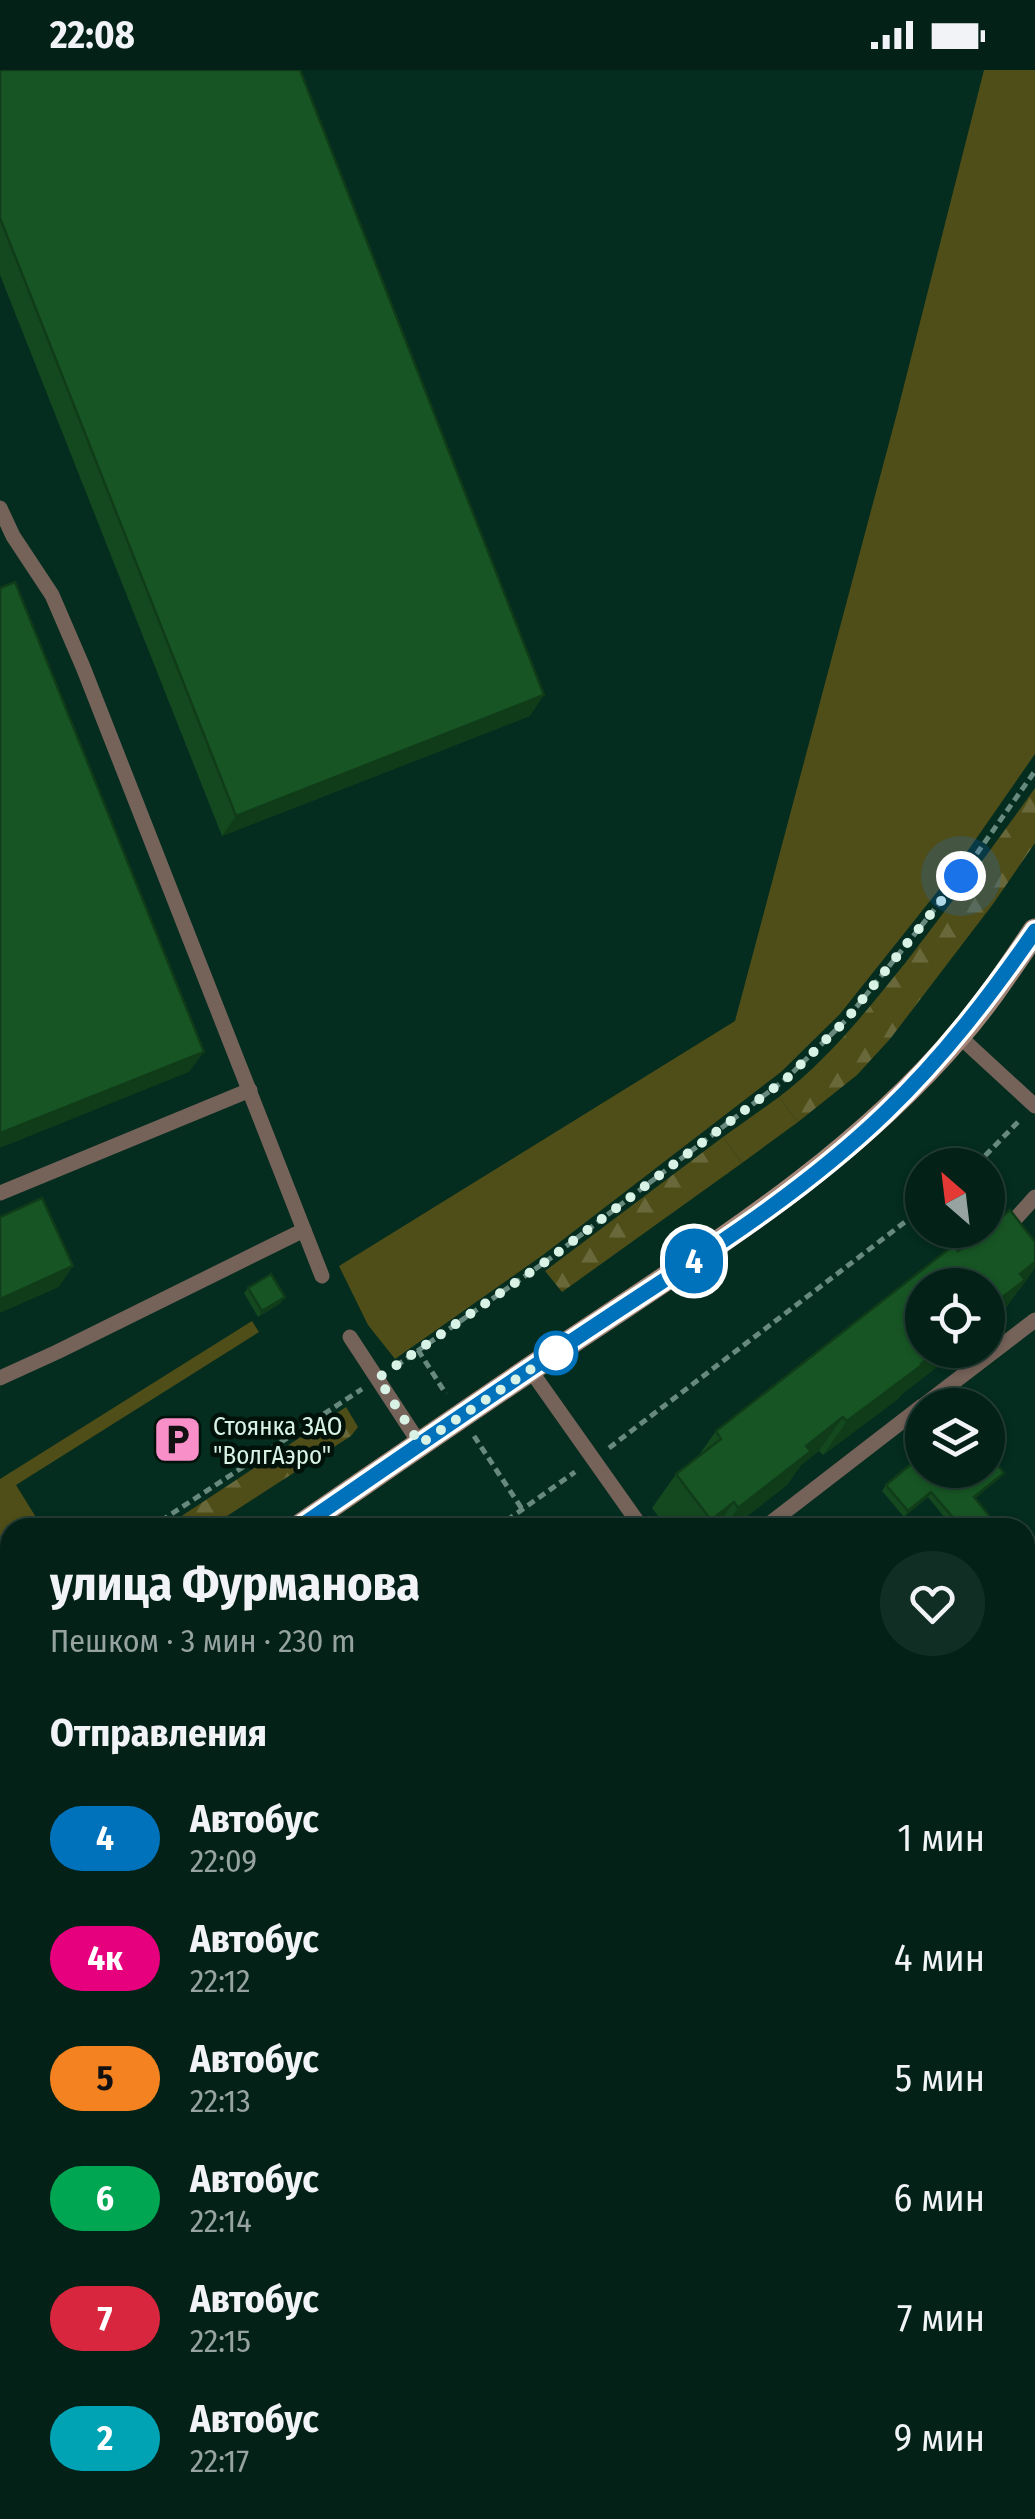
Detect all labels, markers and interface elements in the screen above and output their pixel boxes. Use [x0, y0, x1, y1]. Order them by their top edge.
text: 22:08 [50, 12, 135, 58]
your location [936, 851, 986, 901]
north arrow [905, 1148, 1005, 1248]
map controls [905, 1148, 1005, 1488]
line badge: 4 [662, 1228, 726, 1294]
text: 4 [685, 1240, 703, 1282]
button: locate [905, 1268, 1005, 1368]
unlabelled marker [535, 1332, 577, 1374]
button: layers [905, 1388, 1005, 1488]
place label: Стоянка ЗАО "ВолгАэро" [213, 1412, 342, 1471]
parking icon: Стоянка ЗАО "ВолгАэро" [152, 1414, 204, 1466]
button: heart [880, 1551, 985, 1656]
text: улица Фурманова [50, 1555, 420, 1613]
text: Пешком · 3 мин · 230 m [50, 1622, 356, 1660]
text: Отправления [50, 1710, 267, 1756]
text: Автобус [190, 1796, 319, 1842]
text: 1 мин [897, 1815, 985, 1861]
text: 4 [96, 1817, 114, 1859]
text: 22:09 [190, 1842, 257, 1880]
text: Автобус [190, 1916, 319, 1962]
text: 4 мин [894, 1935, 985, 1981]
text: 4к [87, 1937, 123, 1979]
text: 22:12 [190, 1962, 250, 2000]
text: Автобус [190, 2036, 319, 2082]
text: 5 мин [895, 2055, 985, 2101]
text: 5 [96, 2057, 114, 2099]
text: 22:13 [190, 2082, 251, 2120]
text: Автобус [190, 2156, 319, 2202]
text: 6 мин [893, 2175, 985, 2221]
text: 6 [96, 2177, 114, 2219]
text: 22:14 [190, 2202, 252, 2240]
text: Автобус [190, 2276, 319, 2322]
text: 7 мин [897, 2295, 985, 2341]
text: 7 [98, 2297, 112, 2339]
text: 22:15 [190, 2322, 251, 2360]
text: Автобус [190, 2396, 319, 2442]
text: 9 мин [894, 2415, 985, 2461]
text: 2 [97, 2417, 113, 2459]
text: 22:17 [190, 2442, 249, 2480]

